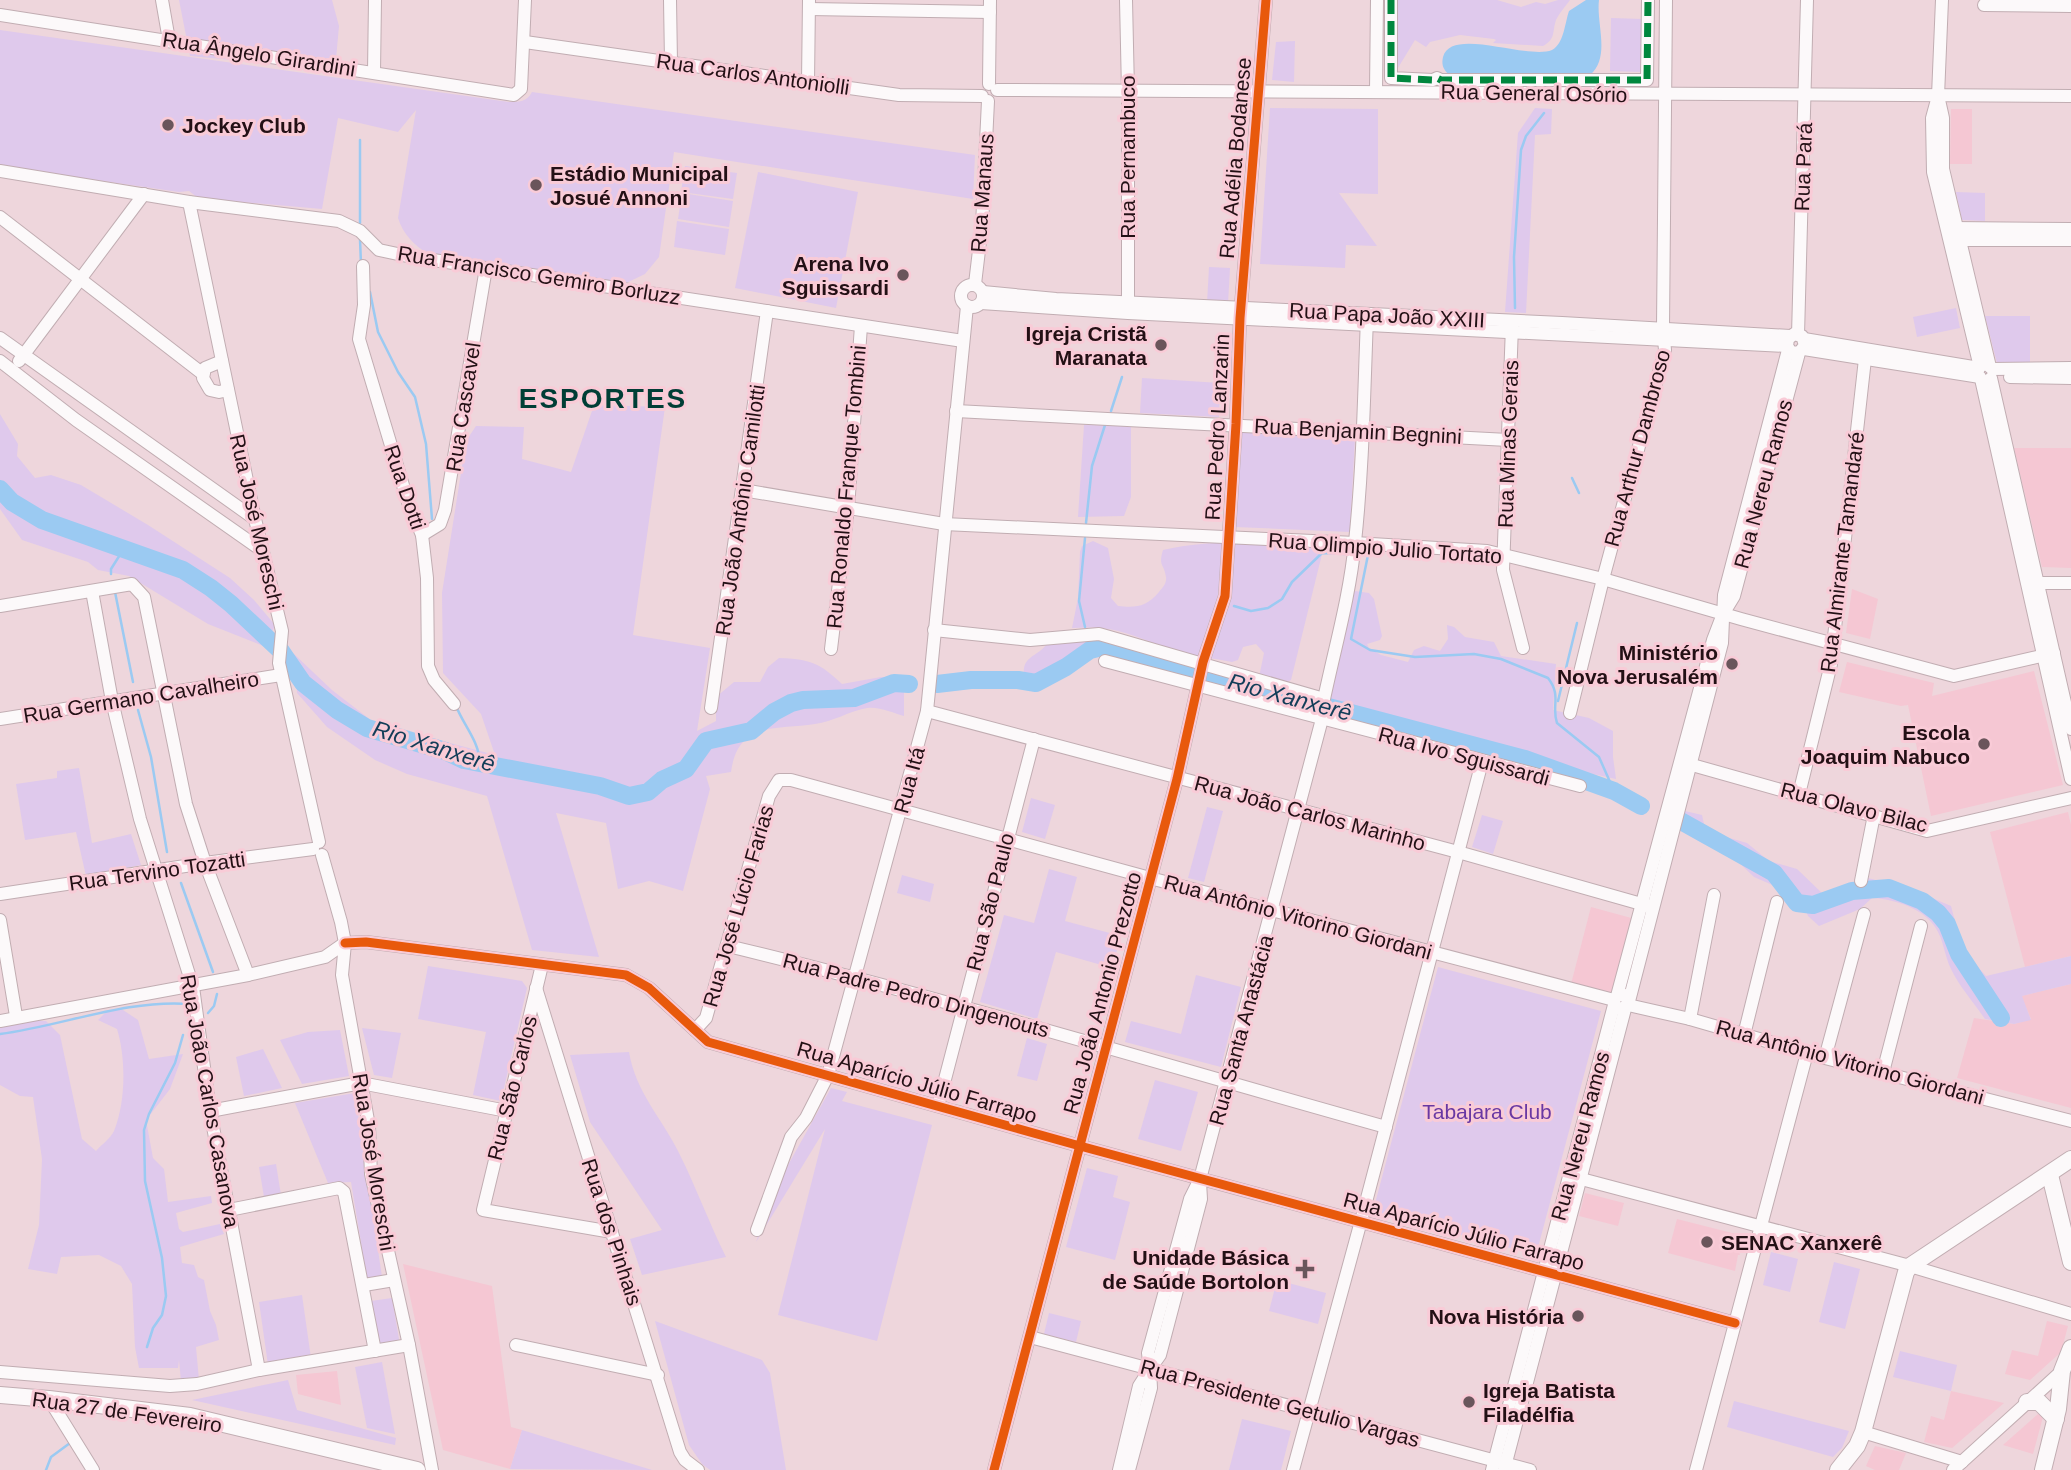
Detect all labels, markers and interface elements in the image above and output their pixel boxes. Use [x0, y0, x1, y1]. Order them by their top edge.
street label: Rua Ângelo Girardini [161, 27, 357, 81]
street label: Rua Carlos Antoniolli [655, 49, 851, 99]
street label: Rua Adélia Bodanese [1215, 56, 1255, 260]
street label: Rua Pernambuco [1116, 75, 1139, 239]
street label: Rua General Osório [1440, 80, 1628, 106]
place label: Jockey Club [182, 114, 306, 137]
marker: Jockey Club [160, 117, 176, 133]
street label: Rua Pará [1790, 122, 1816, 212]
street label: Rua Manaus [966, 133, 998, 253]
place label: Estádio Municipal Josué Annoni [550, 162, 729, 209]
marker: Estádio Municipal Josué Annoni [528, 177, 544, 193]
street label: Rua Francisco Gemiro Borluzz [396, 241, 682, 309]
place label: Arena Ivo Sguissardi [782, 252, 889, 299]
marker: Arena Ivo Sguissardi [895, 267, 911, 283]
street label: Rua Papa João XXIII [1288, 298, 1486, 332]
place label: Igreja Cristã Maranata [1026, 322, 1147, 369]
street label: Rua Pedro Lanzarin [1201, 333, 1233, 521]
marker: Igreja Cristã Maranata [1153, 337, 1169, 353]
street label: Rua Cascavel [441, 341, 485, 473]
street label: Rua Ronaldo Franque Tombini [822, 344, 870, 630]
street label: Rua Arthur Dambroso [1600, 347, 1674, 549]
street label: Rua Minas Gerais [1494, 360, 1522, 528]
district label: ESPORTES [519, 383, 687, 414]
street label: Rua João Antônio Camilotti [711, 383, 769, 637]
street label: Rua Nereu Ramos [1729, 397, 1797, 571]
street label: Rua Benjamin Begnini [1254, 414, 1462, 448]
street label: Rua Almirante Tamandaré [1816, 430, 1868, 674]
street label: Rua José Moreschi [226, 432, 288, 612]
street label: Rua Dotti [380, 442, 430, 532]
street label: Rua Olimpio Julio Tortato [1267, 528, 1503, 568]
place label: Ministério Nova Jerusalém [1557, 641, 1718, 688]
marker: Ministério Nova Jerusalém [1724, 656, 1740, 672]
street label: Rua Germano Cavalheiro [22, 667, 260, 727]
water label: Rio Xanxerê [1226, 668, 1354, 726]
water label: Rio Xanxerê [370, 715, 498, 777]
place label: Escola Joaquim Nabuco [1801, 721, 1970, 768]
street label: Rua Ivo Sguissardi [1376, 722, 1552, 790]
marker: Escola Joaquim Nabuco [1976, 736, 1992, 752]
street label: Rua Itá [889, 744, 929, 816]
street label: Rua João Carlos Marinho [1192, 771, 1428, 855]
street label: Rua Olavo Bilac [1778, 778, 1930, 836]
street label: Rua José Lúcio Farias [698, 802, 778, 1010]
street label: Rua São Paulo [962, 831, 1018, 973]
street label: Rua Tervino Tozatti [67, 847, 247, 895]
street label: Rua João Antonio Prezotto [1059, 869, 1145, 1117]
street label: Rua Antônio Vitorino Giordani [1162, 870, 1434, 964]
street label: Rua Santa Anastácia [1205, 932, 1278, 1128]
street label: Rua Padre Pedro Dingenouts [781, 948, 1051, 1042]
street label: Rua João Carlos Casanova [176, 973, 244, 1230]
street label: Rua São Carlos [483, 1013, 541, 1163]
street label: Rua Antônio Vitorino Giordani [1714, 1015, 1986, 1109]
street label: Rua Aparício Júlio Farrapo [794, 1037, 1040, 1127]
street label: Rua Nereu Ramos [1546, 1049, 1614, 1223]
street label: Rua José Moreschi [349, 1071, 399, 1253]
park label: Tabajara Club [1422, 1100, 1552, 1123]
street label: Rua dos Pinhais [577, 1156, 647, 1308]
street label: Rua Aparício Júlio Farrapo [1341, 1188, 1587, 1274]
place label: SENAC Xanxerê [1721, 1231, 1882, 1254]
marker: SENAC Xanxerê [1699, 1234, 1715, 1250]
place label: Unidade Básica de Saúde Bortolon [1102, 1246, 1289, 1293]
marker: Unidade Básica de Saúde Bortolon [1295, 1259, 1315, 1279]
place label: Nova História [1429, 1305, 1564, 1328]
marker: Nova História [1570, 1308, 1586, 1324]
street label: Rua Presidente Getulio Vargas [1138, 1355, 1422, 1451]
place label: Igreja Batista Filadélfia [1483, 1379, 1615, 1426]
street label: Rua 27 de Fevereiro [31, 1387, 223, 1437]
marker: Igreja Batista Filadélfia [1461, 1394, 1477, 1410]

